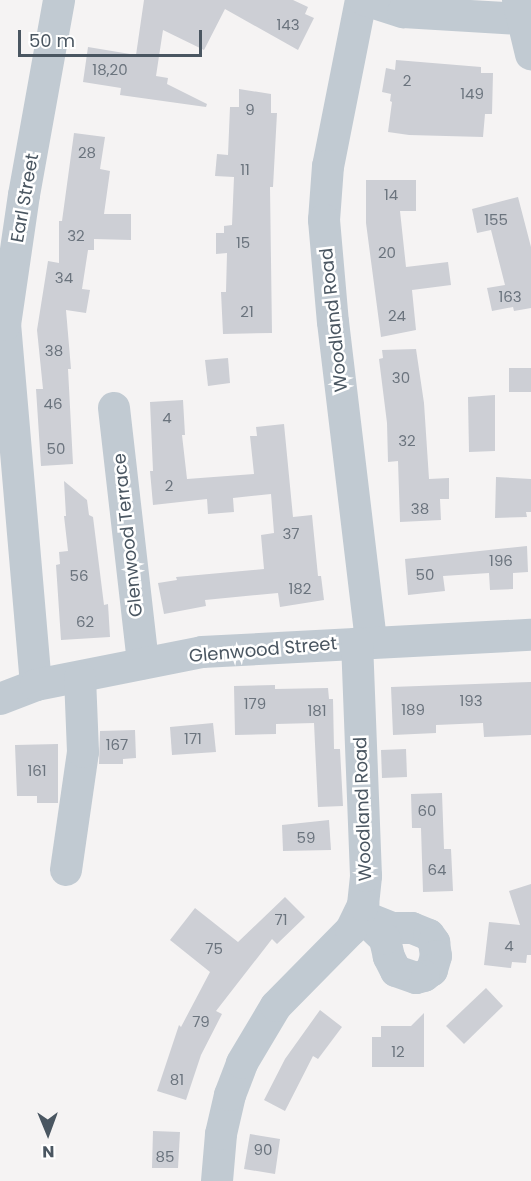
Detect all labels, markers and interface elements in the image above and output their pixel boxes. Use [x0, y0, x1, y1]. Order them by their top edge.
house number: 143 [276, 16, 300, 34]
scale bar [21, 18, 206, 56]
text: 50 m [29, 28, 75, 53]
house number: 18,20 [92, 61, 128, 79]
house number: 2 [403, 72, 411, 90]
house number: 149 [460, 85, 484, 103]
house number: 9 [245, 101, 255, 119]
house number: 28 [78, 144, 96, 162]
street label: Earl Street [7, 152, 43, 244]
house number: 11 [240, 161, 250, 179]
house number: 14 [384, 186, 398, 204]
house number: 155 [484, 211, 508, 229]
house number: 32 [67, 227, 85, 245]
house number: 15 [236, 234, 250, 252]
house number: 20 [378, 244, 396, 262]
street label: Woodland Road [316, 247, 352, 393]
house number: 34 [55, 269, 73, 287]
house number: 163 [498, 288, 522, 306]
house number: 21 [240, 303, 254, 321]
house number: 24 [388, 307, 406, 325]
house number: 38 [45, 342, 63, 360]
house number: 30 [392, 369, 410, 387]
house number: 46 [44, 395, 62, 413]
house number: 4 [162, 409, 172, 427]
house number: 32 [398, 432, 416, 450]
house number: 50 [47, 440, 65, 458]
street label: Glenwood Terrace [109, 452, 147, 618]
house number: 2 [165, 477, 173, 495]
house number: 38 [411, 500, 429, 518]
house number: 37 [282, 525, 300, 543]
house number: 196 [489, 552, 513, 570]
house number: 50 [416, 566, 434, 584]
house number: 56 [70, 567, 88, 585]
house number: 182 [289, 580, 311, 598]
house number: 62 [76, 613, 94, 631]
street label: Glenwood Street [188, 633, 338, 667]
house number: 193 [459, 692, 483, 710]
house number: 179 [244, 695, 266, 713]
house number: 189 [401, 701, 425, 719]
house number: 181 [307, 702, 327, 720]
house number: 171 [184, 730, 202, 748]
house number: 167 [106, 736, 128, 754]
street label: Woodland Road [350, 736, 376, 882]
house number: 161 [27, 762, 47, 780]
house number: 60 [418, 802, 436, 820]
house number: 59 [297, 829, 315, 847]
house number: 64 [428, 861, 446, 879]
house number: 71 [275, 911, 287, 929]
house number: 4 [504, 937, 514, 955]
house number: 75 [205, 940, 223, 958]
house number: 79 [192, 1013, 210, 1031]
house number: 12 [391, 1043, 405, 1061]
house number: 81 [170, 1071, 184, 1089]
north arrow [18, 1103, 78, 1163]
text: N [42, 1140, 55, 1163]
house number: 90 [254, 1141, 272, 1159]
house number: 85 [156, 1148, 174, 1166]

